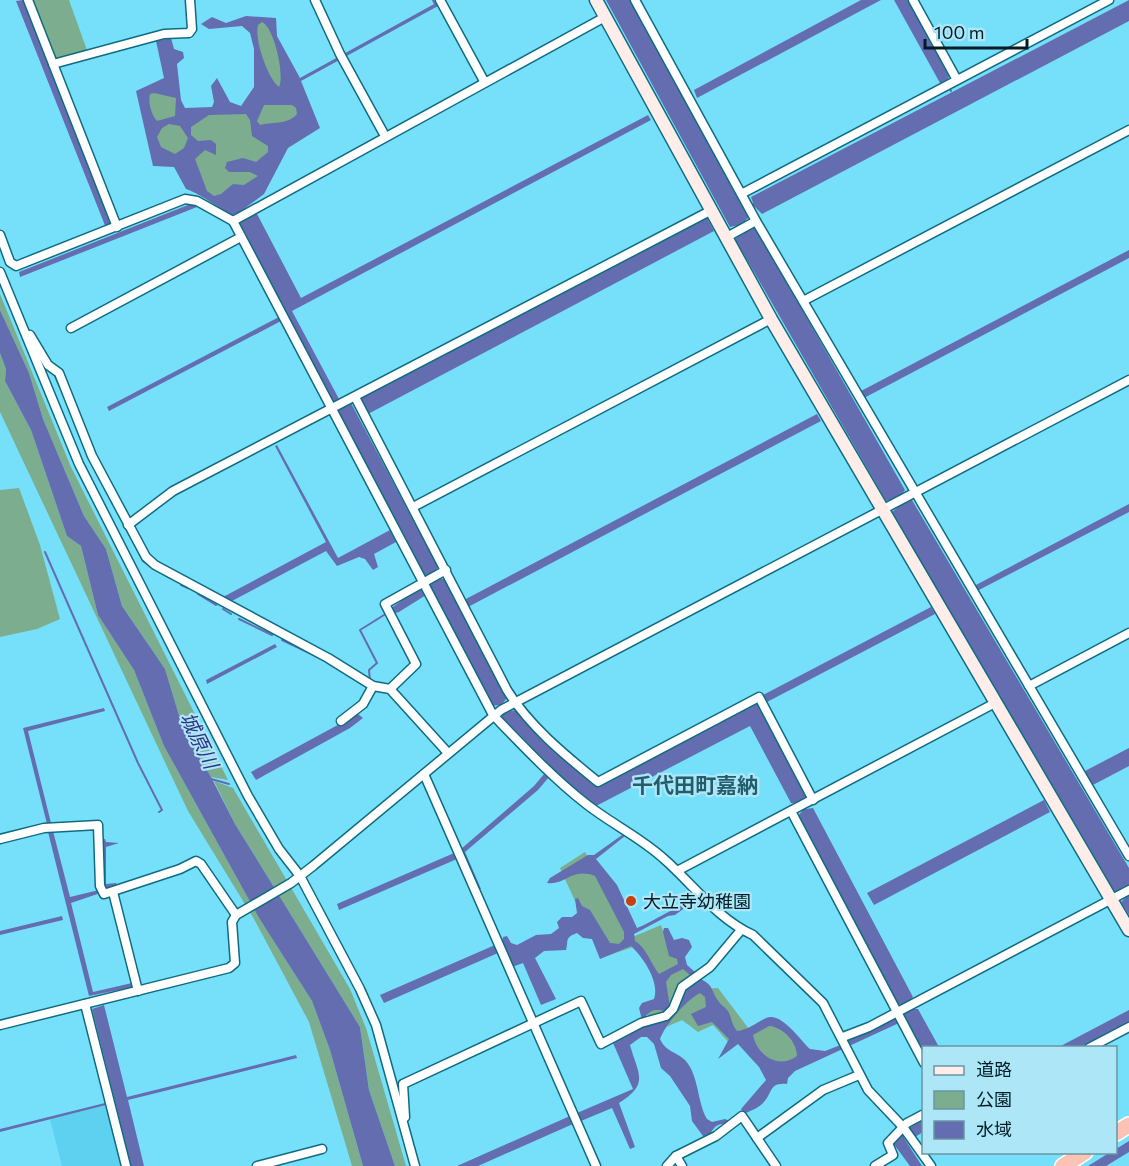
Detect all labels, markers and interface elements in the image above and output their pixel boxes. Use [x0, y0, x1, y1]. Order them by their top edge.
scale bar [925, 12, 1027, 50]
text: 100 m [934, 21, 984, 43]
water label: 城原川 [176, 708, 225, 774]
district label: 千代田町嘉納 [632, 772, 758, 797]
place label: 大立寺幼稚園 [643, 890, 751, 912]
marker: 大立寺幼稚園 [624, 894, 638, 908]
legend [922, 1046, 1117, 1154]
text: 道路 [976, 1058, 1012, 1080]
text: 公園 [976, 1088, 1012, 1110]
text: 水域 [976, 1118, 1012, 1140]

